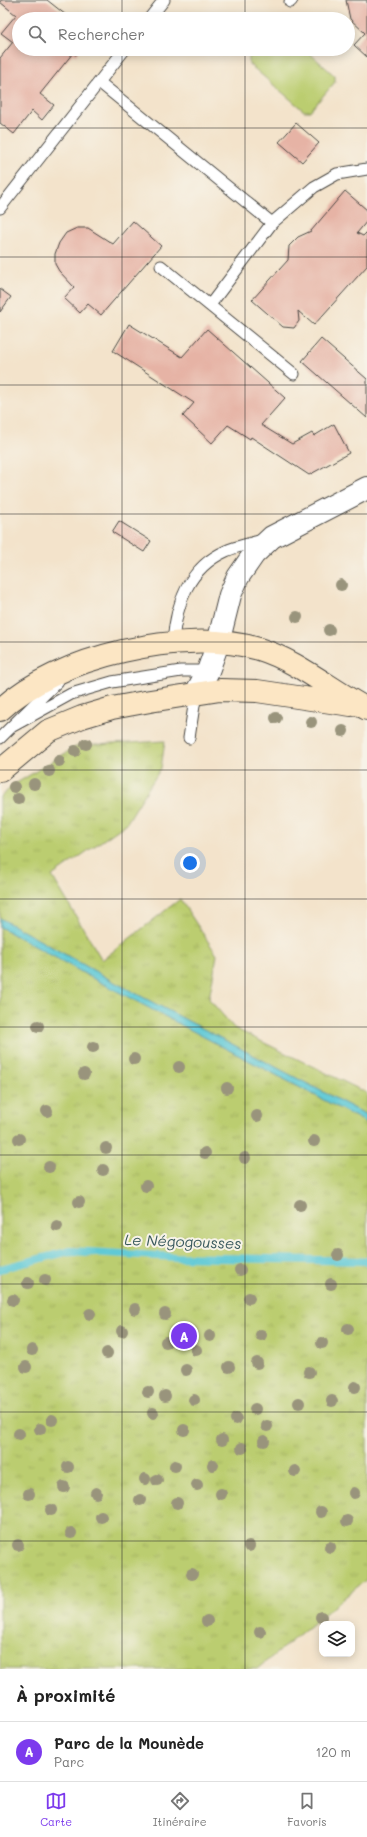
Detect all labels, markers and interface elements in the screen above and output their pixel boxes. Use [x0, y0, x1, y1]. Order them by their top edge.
search box [12, 12, 355, 56]
icon: search [26, 23, 48, 45]
text: Rechercher [58, 24, 145, 44]
your location [180, 853, 200, 873]
water label: Le Négogousses [124, 1229, 242, 1253]
pin: A [171, 1321, 197, 1351]
map controls [319, 1621, 355, 1657]
button: layers [319, 1621, 355, 1657]
text: À proximité [16, 1684, 115, 1706]
text: Parc de la Mounède [54, 1733, 204, 1753]
text: A [24, 1743, 34, 1760]
text: 120 m [315, 1743, 351, 1760]
text: Parc [54, 1753, 84, 1770]
tab: Carte [40, 1790, 72, 1829]
tab: Itinéraire [153, 1790, 207, 1829]
tab: Favoris [287, 1790, 327, 1829]

